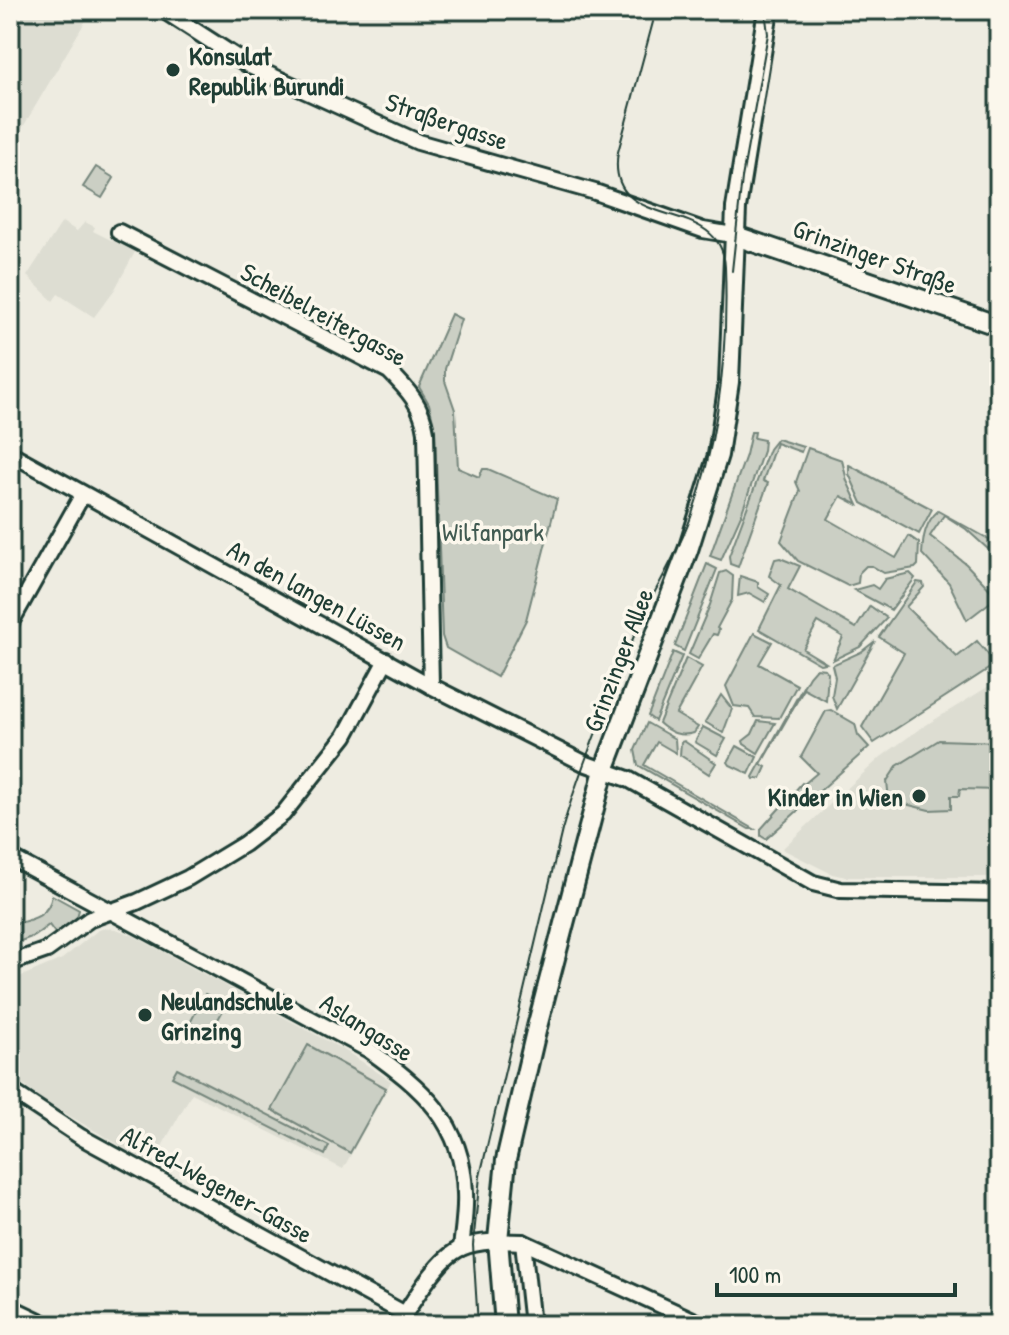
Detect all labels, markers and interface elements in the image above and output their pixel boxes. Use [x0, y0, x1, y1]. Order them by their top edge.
place label: Konsulat Republik Burundi [189, 38, 345, 104]
marker: Konsulat Republik Burundi [164, 61, 182, 79]
street label: Straßergasse [381, 84, 513, 158]
street label: Grinzinger Straße [788, 210, 962, 302]
street label: Scheibelreitergasse [235, 254, 413, 374]
park label: Wilfanpark [442, 514, 544, 549]
street label: An den langen Lüssen [221, 531, 413, 659]
street label: Grinzinger Allee [575, 583, 661, 737]
place label: Kinder in Wien [768, 779, 903, 814]
marker: Kinder in Wien [910, 787, 928, 805]
place label: Neulandschule Grinzing [161, 983, 294, 1049]
street label: Aslangasse [314, 985, 420, 1069]
marker: Neulandschule Grinzing [136, 1006, 154, 1024]
street label: Alfred-Wegener-Gasse [115, 1117, 319, 1251]
scale bar [717, 1247, 955, 1297]
text: 100 m [729, 1258, 781, 1290]

